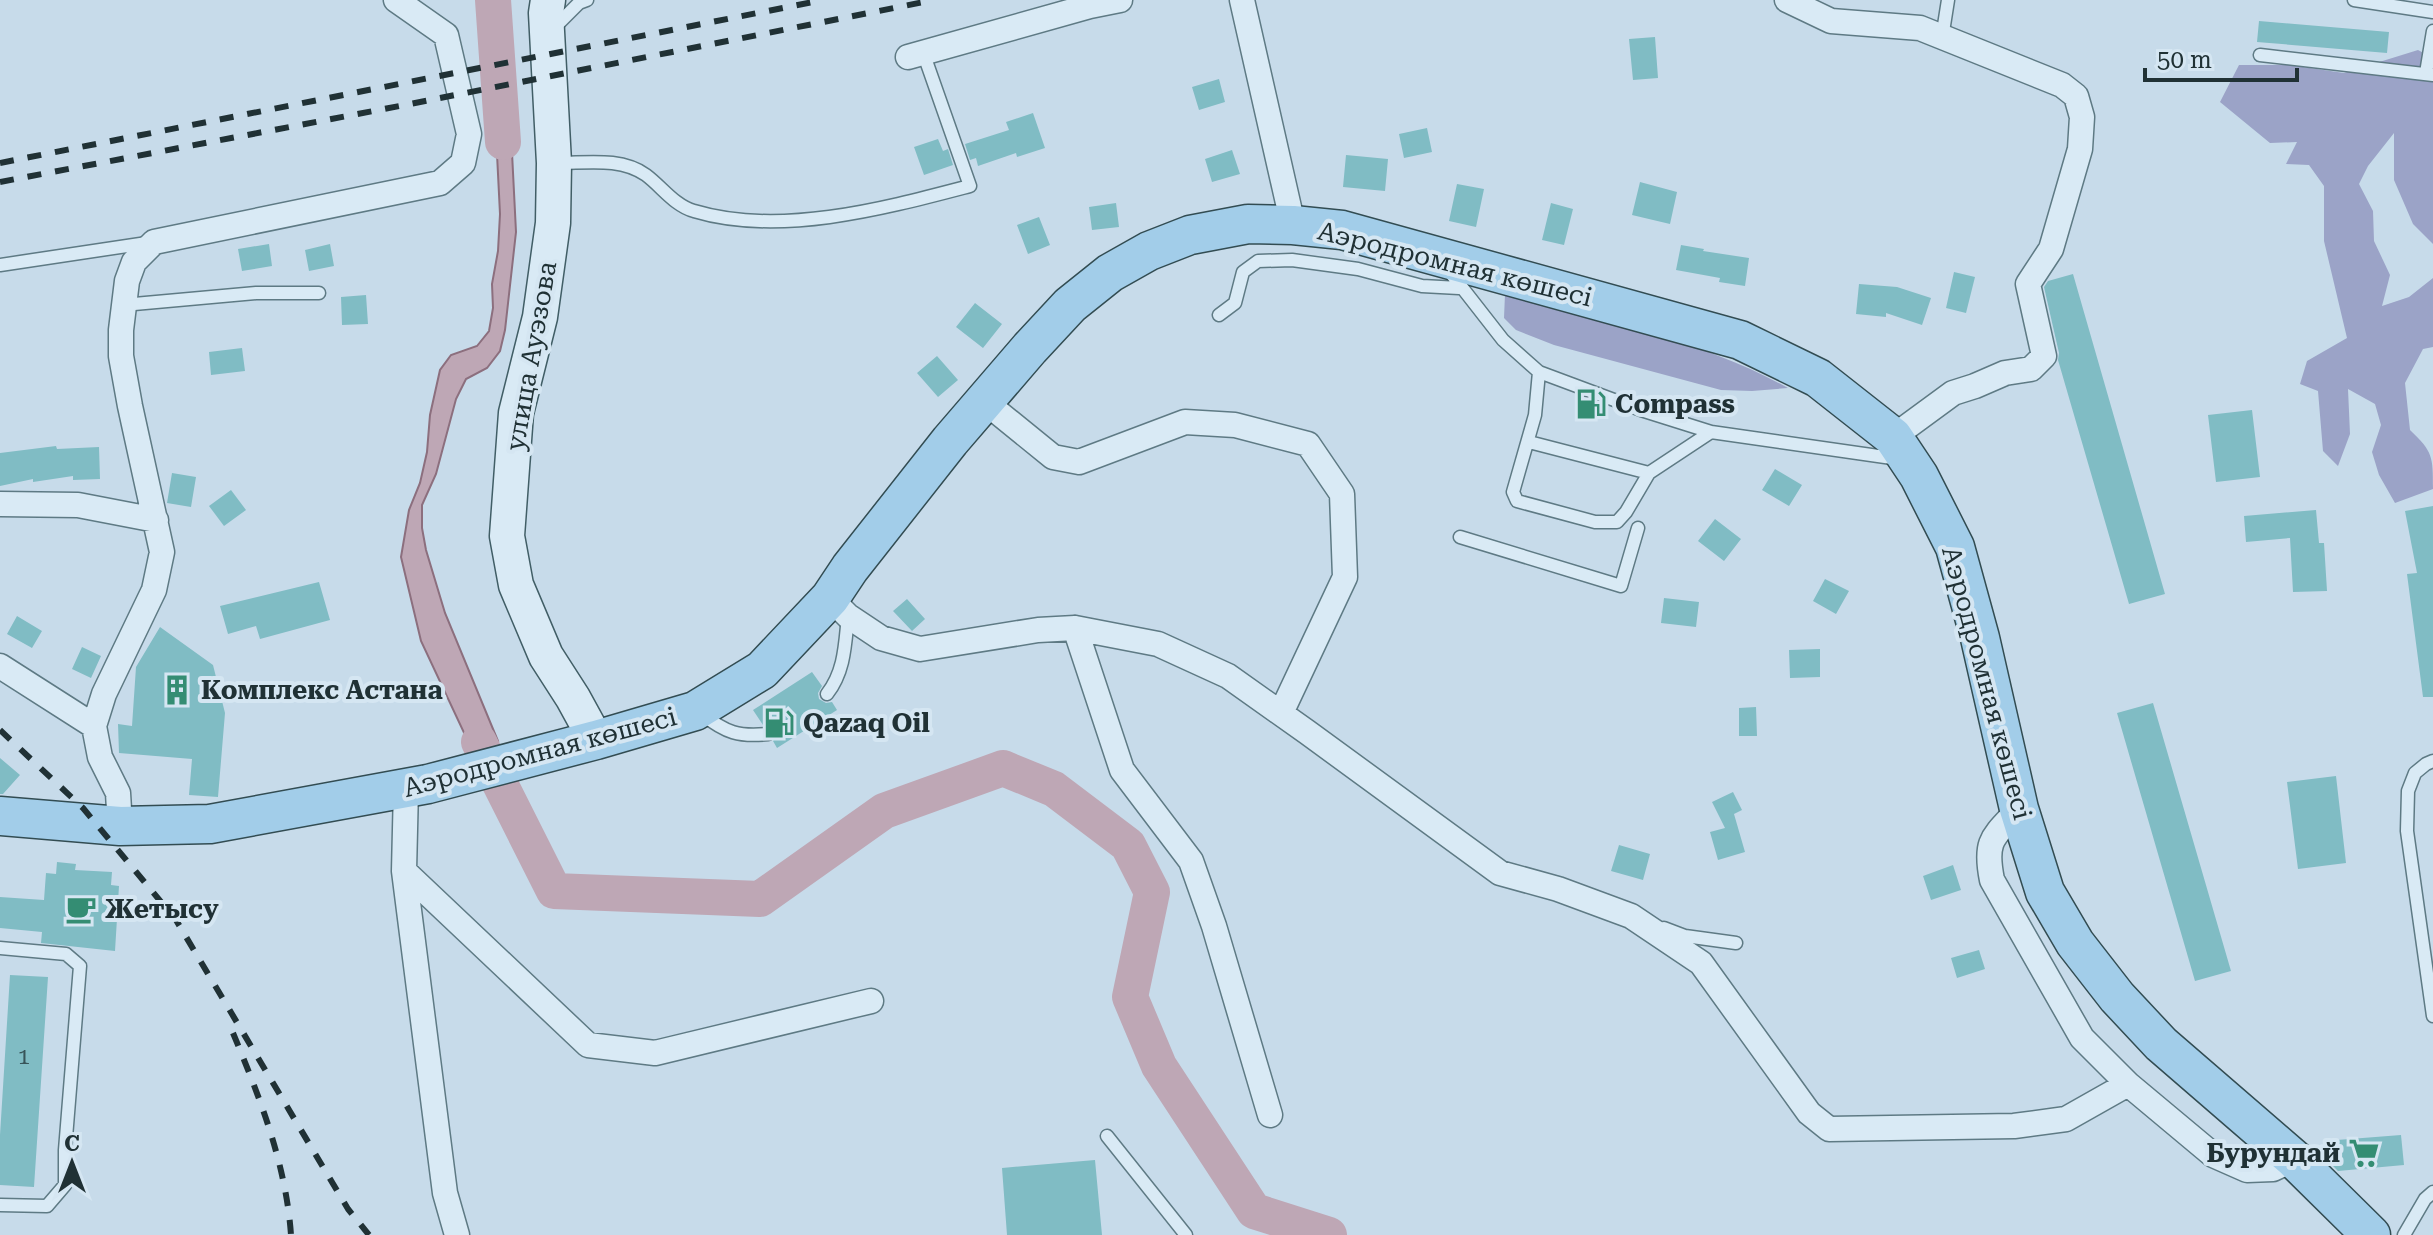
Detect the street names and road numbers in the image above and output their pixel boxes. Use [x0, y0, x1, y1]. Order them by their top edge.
street label: Аэродромная көшесі [1315, 215, 1595, 313]
street label: улица Ауэзова [500, 259, 562, 453]
street label: Аэродромная көшесі [1936, 543, 2038, 823]
street label: Аэродромная көшесі [400, 701, 680, 803]

